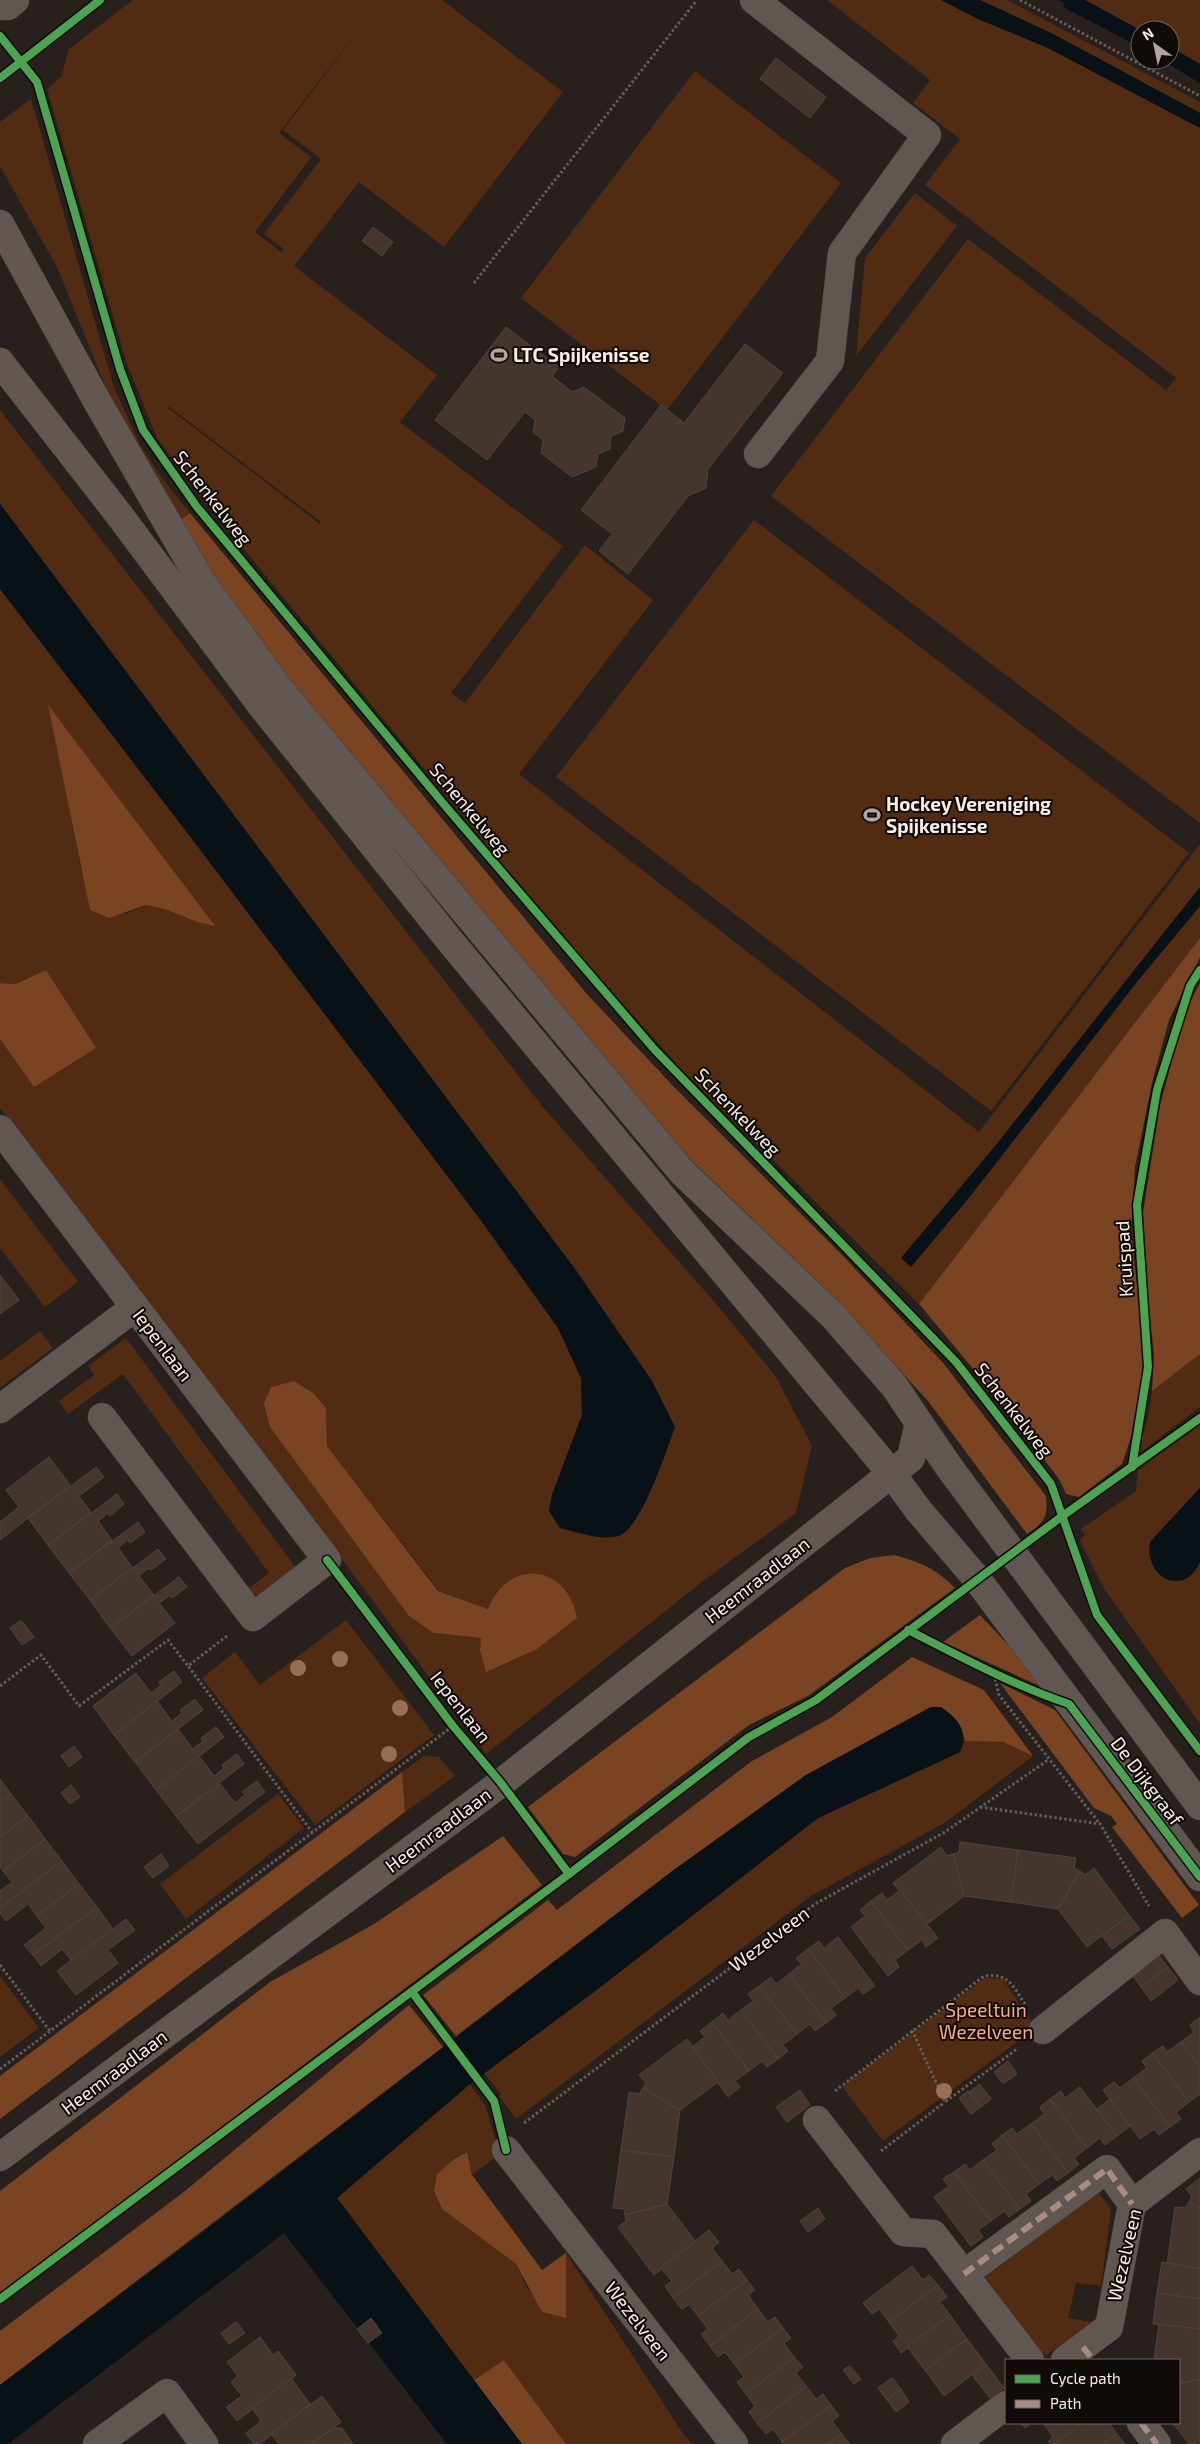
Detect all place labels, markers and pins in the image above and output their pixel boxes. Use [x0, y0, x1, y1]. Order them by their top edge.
place label: LTC Spijkenisse [513, 343, 650, 366]
sports icon: LTC Spijkenisse [489, 345, 509, 365]
place label: Hockey Vereniging Spijkenisse [886, 792, 1051, 837]
sports icon: Hockey Vereniging Spijkenisse [862, 805, 882, 825]

